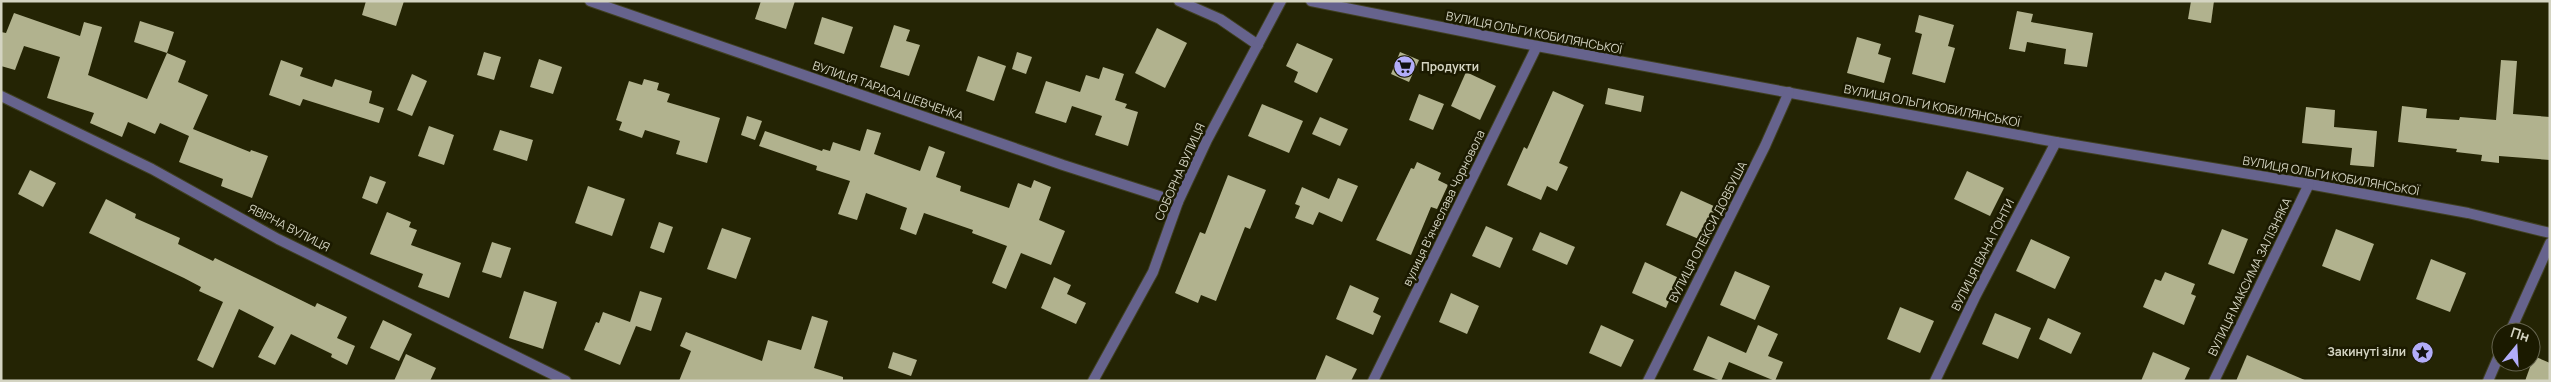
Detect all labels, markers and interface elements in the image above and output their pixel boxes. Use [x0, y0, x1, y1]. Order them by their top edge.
street label: ВУЛИЦЯ ОЛЬГИ КОБИЛЯНСЬКОЇ [1445, 7, 1625, 58]
supermarket icon: Продукти [1393, 55, 1417, 79]
street label: ВУЛИЦЯ ТАРАСА ШЕВЧЕНКА [810, 57, 966, 125]
place label: Продукти [1421, 58, 1479, 75]
street label: ВУЛИЦЯ ОЛЬГИ КОБИЛЯНСЬКОЇ [1843, 80, 2023, 131]
street label: СОБОРНА ВУЛИЦЯ [1150, 120, 1209, 223]
street label: вулиця Вʼячеслава Чорновола [1398, 127, 1489, 289]
street label: ВУЛИЦЯ ОЛЬГИ КОБИЛЯНСЬКОЇ [2241, 152, 2422, 200]
street label: ВУЛИЦЯ ОЛЕКСИ ДОВБУША [1664, 158, 1751, 305]
street label: ВУЛИЦЯ МАКСИМА ЗАЛІЗНЯКА [2204, 194, 2296, 359]
street label: ВУЛИЦЯ ІВАНА ҐОНТИ [1947, 196, 2018, 314]
street label: ЯВІРНА ВУЛИЦЯ [245, 200, 333, 255]
north arrow [2491, 322, 2541, 372]
text: Пн [2508, 322, 2532, 346]
place icon: Закинуті зіли [2410, 340, 2434, 364]
place label: Закинуті зіли [2327, 343, 2406, 360]

